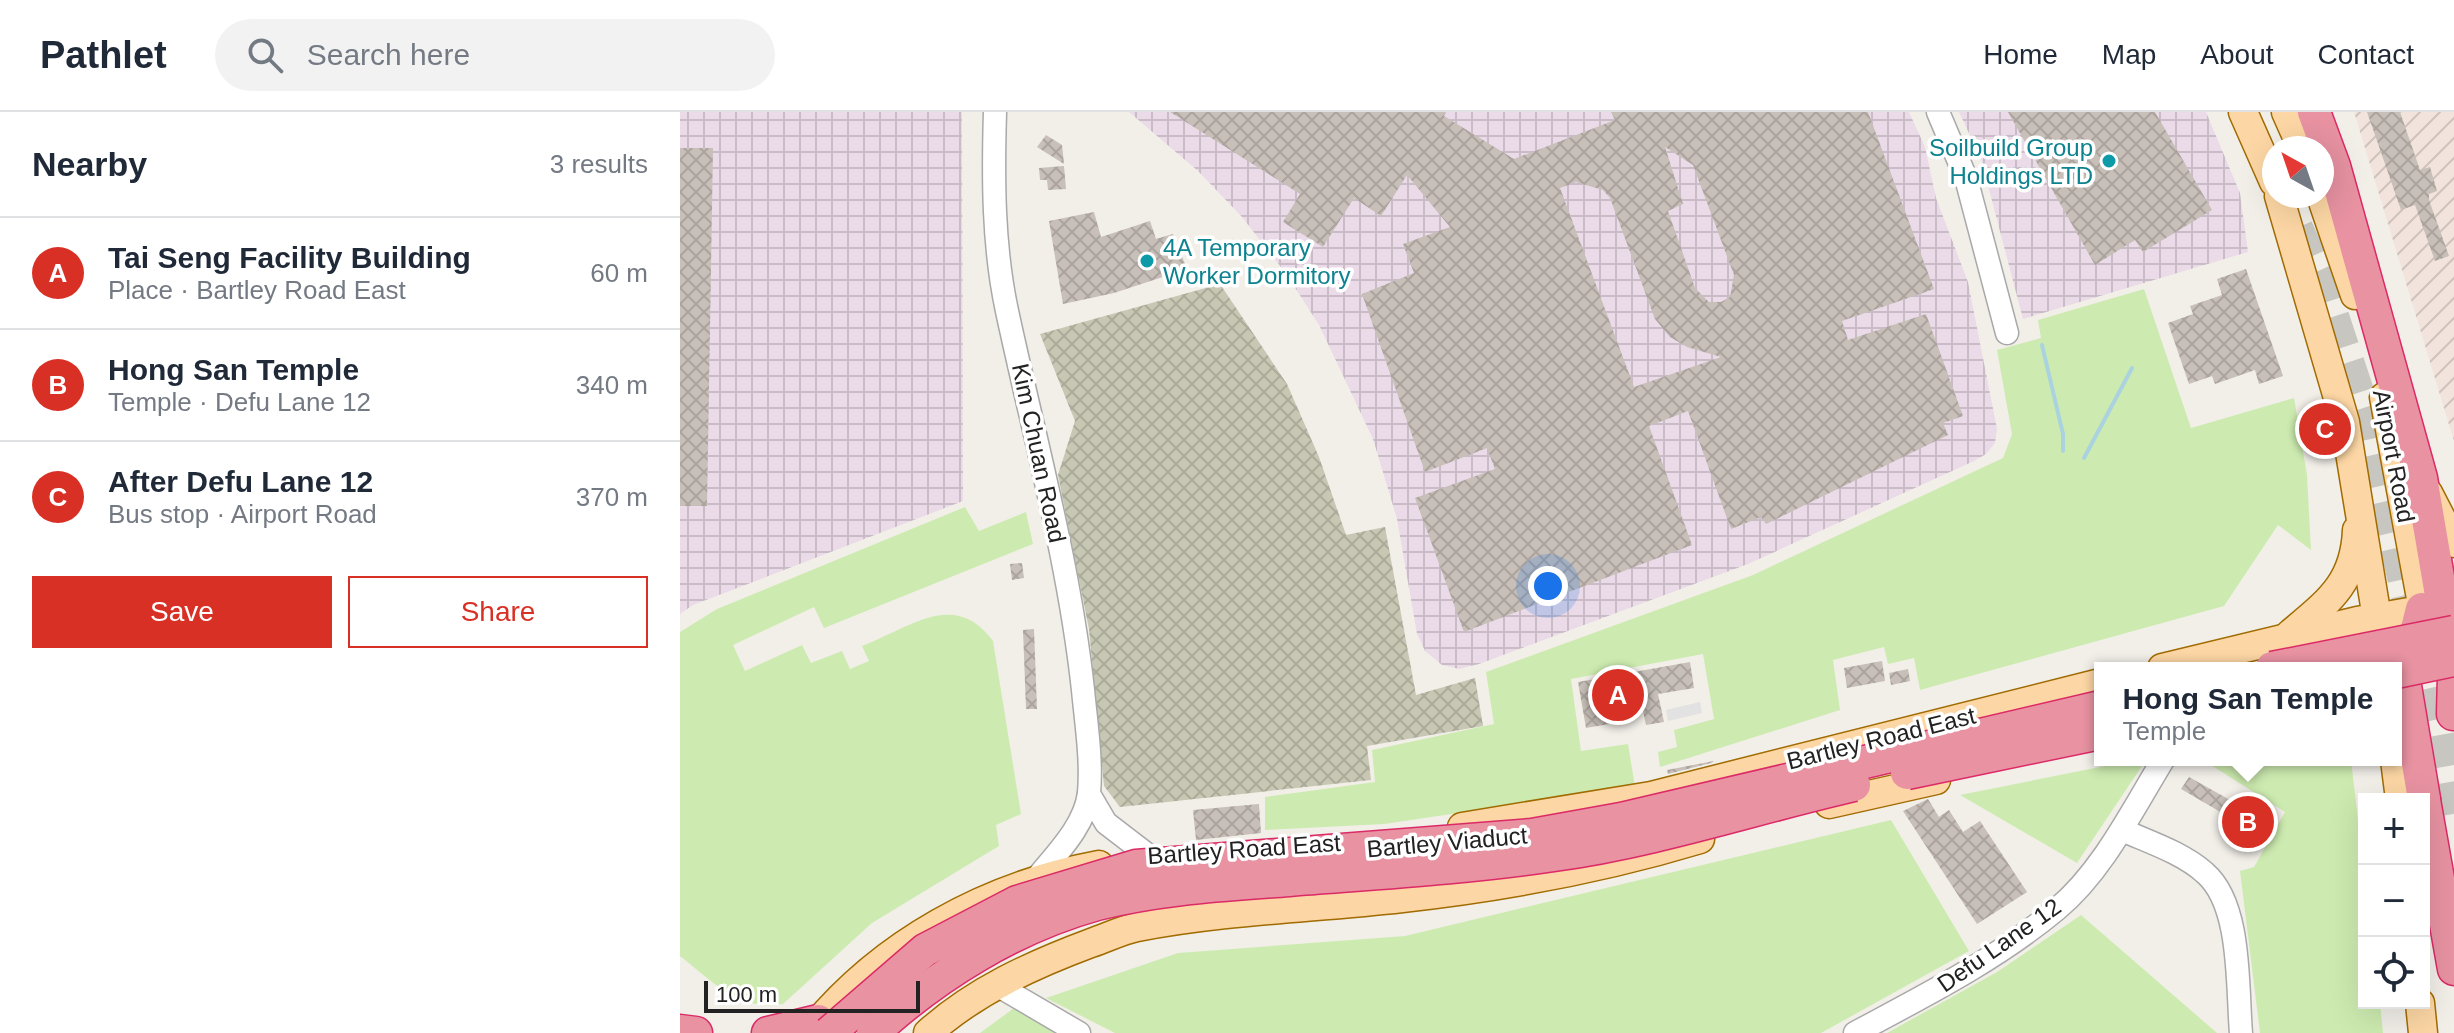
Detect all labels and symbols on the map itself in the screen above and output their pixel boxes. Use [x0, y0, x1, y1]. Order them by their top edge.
place label: Soilbuild Group Holdings LTD [1929, 134, 2093, 189]
north arrow [2262, 136, 2334, 208]
marker: Soilbuild Group Holdings LTD [2100, 152, 2118, 170]
place label: 4A Temporary Worker Dormitory [1163, 234, 1351, 289]
marker: 4A Temporary Worker Dormitory [1138, 252, 1156, 270]
street label: Kim Chuan Road [1007, 361, 1071, 545]
street label: Airport Road [2368, 387, 2420, 525]
pin: C [2299, 399, 2351, 459]
your location [1528, 566, 1568, 606]
pin: A [1592, 665, 1644, 725]
street label: Bartley Road East [1784, 701, 1978, 774]
pin: B [2222, 792, 2274, 852]
street label: Bartley Viaduct [1366, 822, 1529, 862]
street label: Bartley Road East [1147, 829, 1342, 869]
street label: Defu Lane 12 [1932, 893, 2066, 997]
scale bar [704, 977, 920, 1013]

